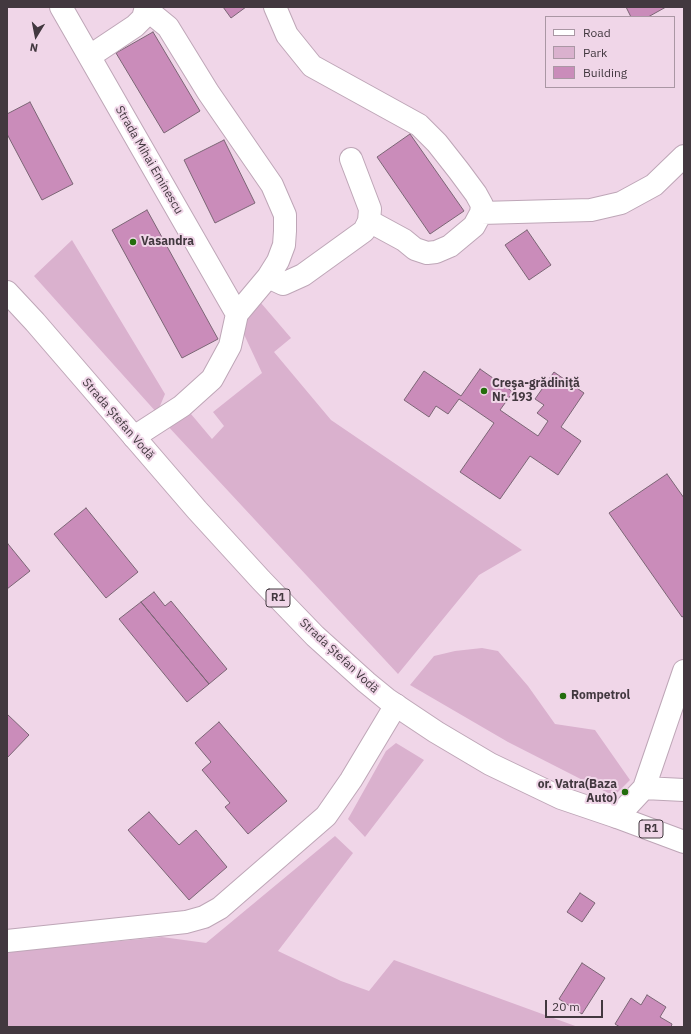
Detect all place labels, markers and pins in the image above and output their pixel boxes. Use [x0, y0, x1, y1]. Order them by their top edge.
place label: Vasandra [141, 235, 194, 249]
marker: Vasandra [128, 237, 138, 247]
place label: Creşa-grădiniţă Nr. 193 [492, 377, 580, 405]
marker: Creşa-grădiniţă Nr. 193 [479, 386, 489, 396]
place label: Rompetrol [571, 689, 630, 703]
marker: Rompetrol [558, 691, 568, 701]
place label: or. Vatra(Baza Auto) [538, 778, 617, 806]
marker: or. Vatra(Baza Auto) [620, 787, 630, 797]

